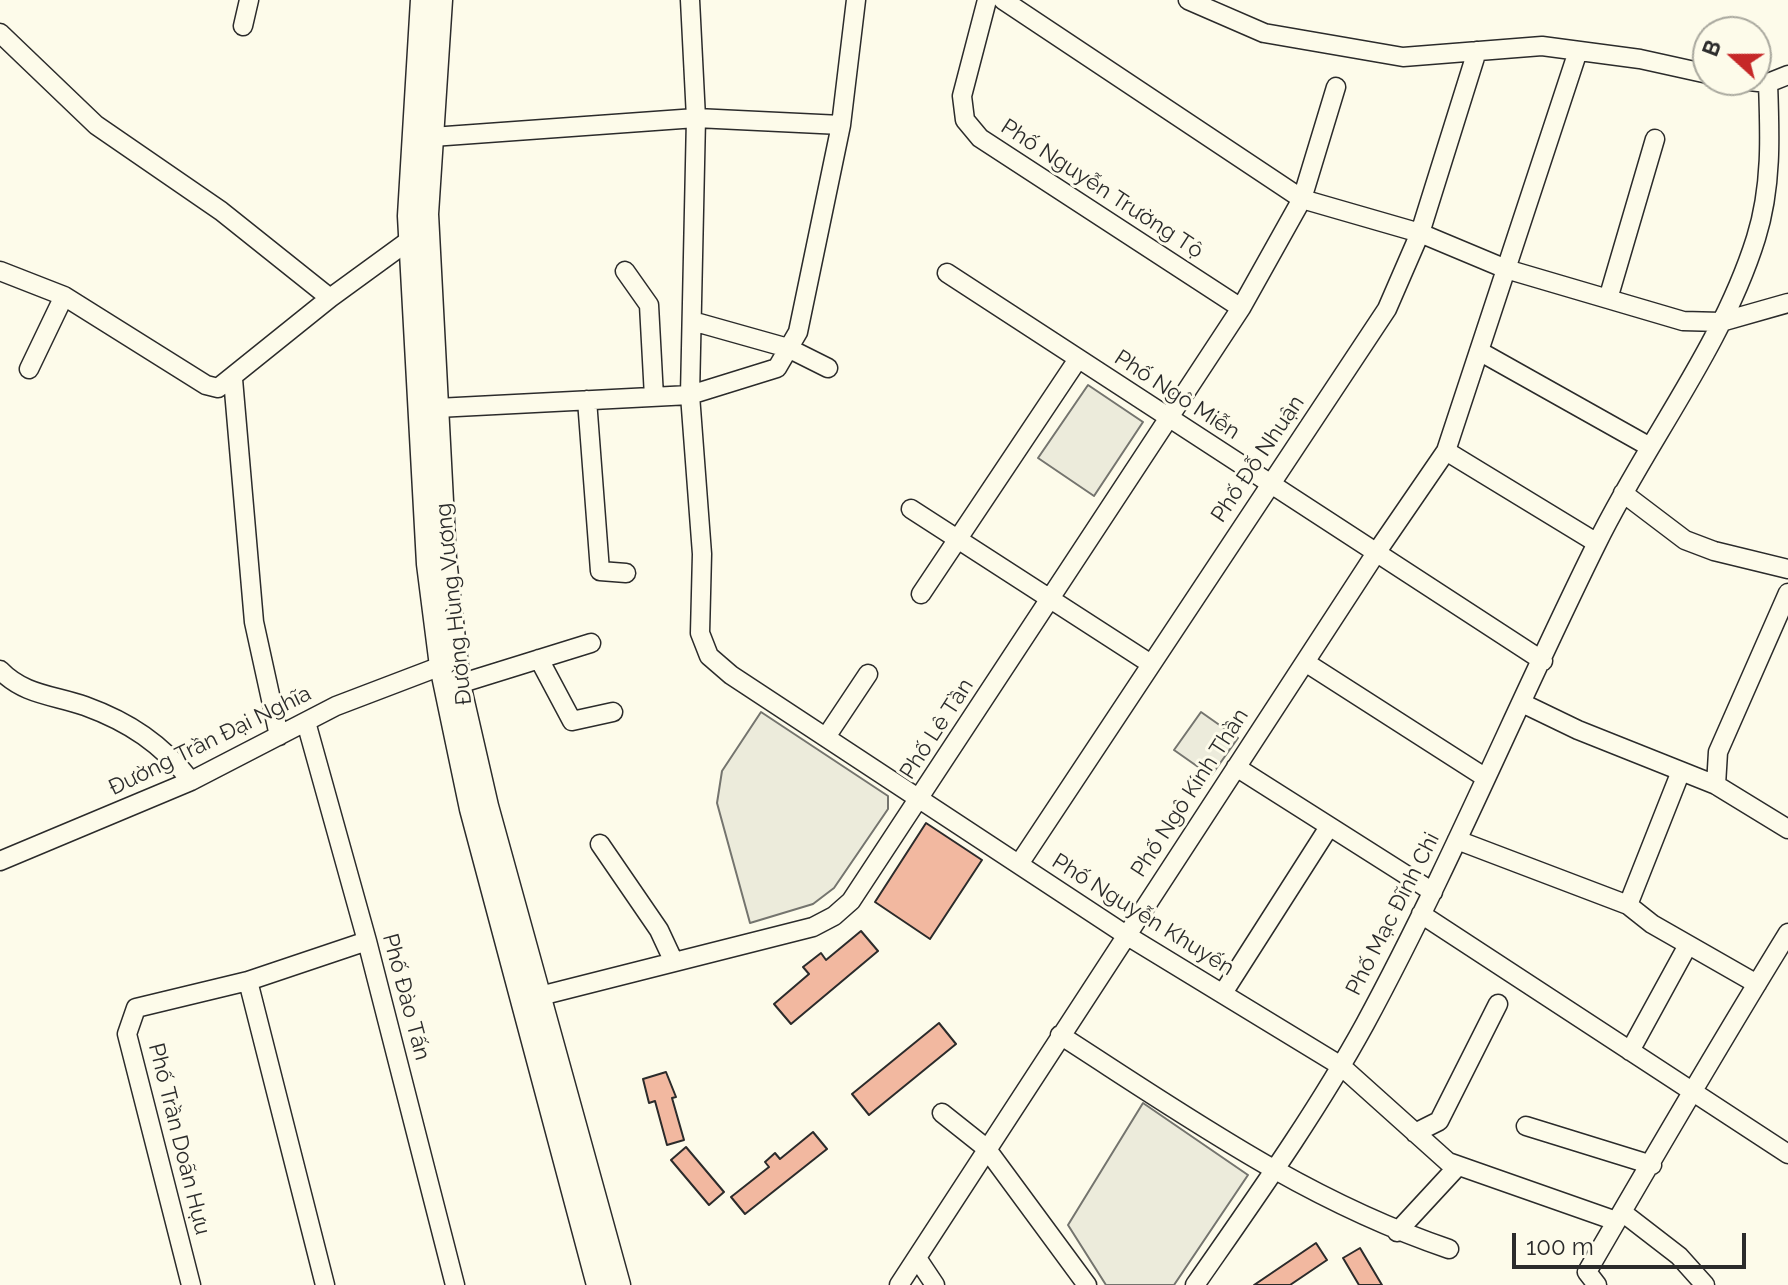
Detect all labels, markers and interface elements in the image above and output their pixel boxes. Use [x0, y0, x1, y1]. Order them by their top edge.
north arrow [1692, 16, 1772, 96]
text: B [1697, 36, 1726, 60]
street label: Phố Nguyễn Trường Tộ [996, 114, 1208, 264]
street label: Phố Ngô Miễn [1109, 345, 1245, 445]
street label: Phố Đỗ Nhuận [1206, 390, 1310, 528]
street label: Đường Hùng Vương [430, 502, 478, 706]
street label: Phố Lê Tần [895, 674, 979, 784]
street label: Đường Trần Đại Nghĩa [104, 680, 316, 802]
street label: Phố Ngô Kính Thần [1126, 704, 1254, 882]
street label: Phố Mạc Đĩnh Chi [1341, 828, 1445, 1000]
street label: Phố Nguyễn Khuyến [1047, 848, 1239, 982]
street label: Phố Đào Tấn [376, 931, 436, 1063]
street label: Phố Trần Doãn Hựu [142, 1041, 216, 1237]
scale bar [1516, 1217, 1750, 1267]
text: 100 m [1526, 1232, 1594, 1261]

